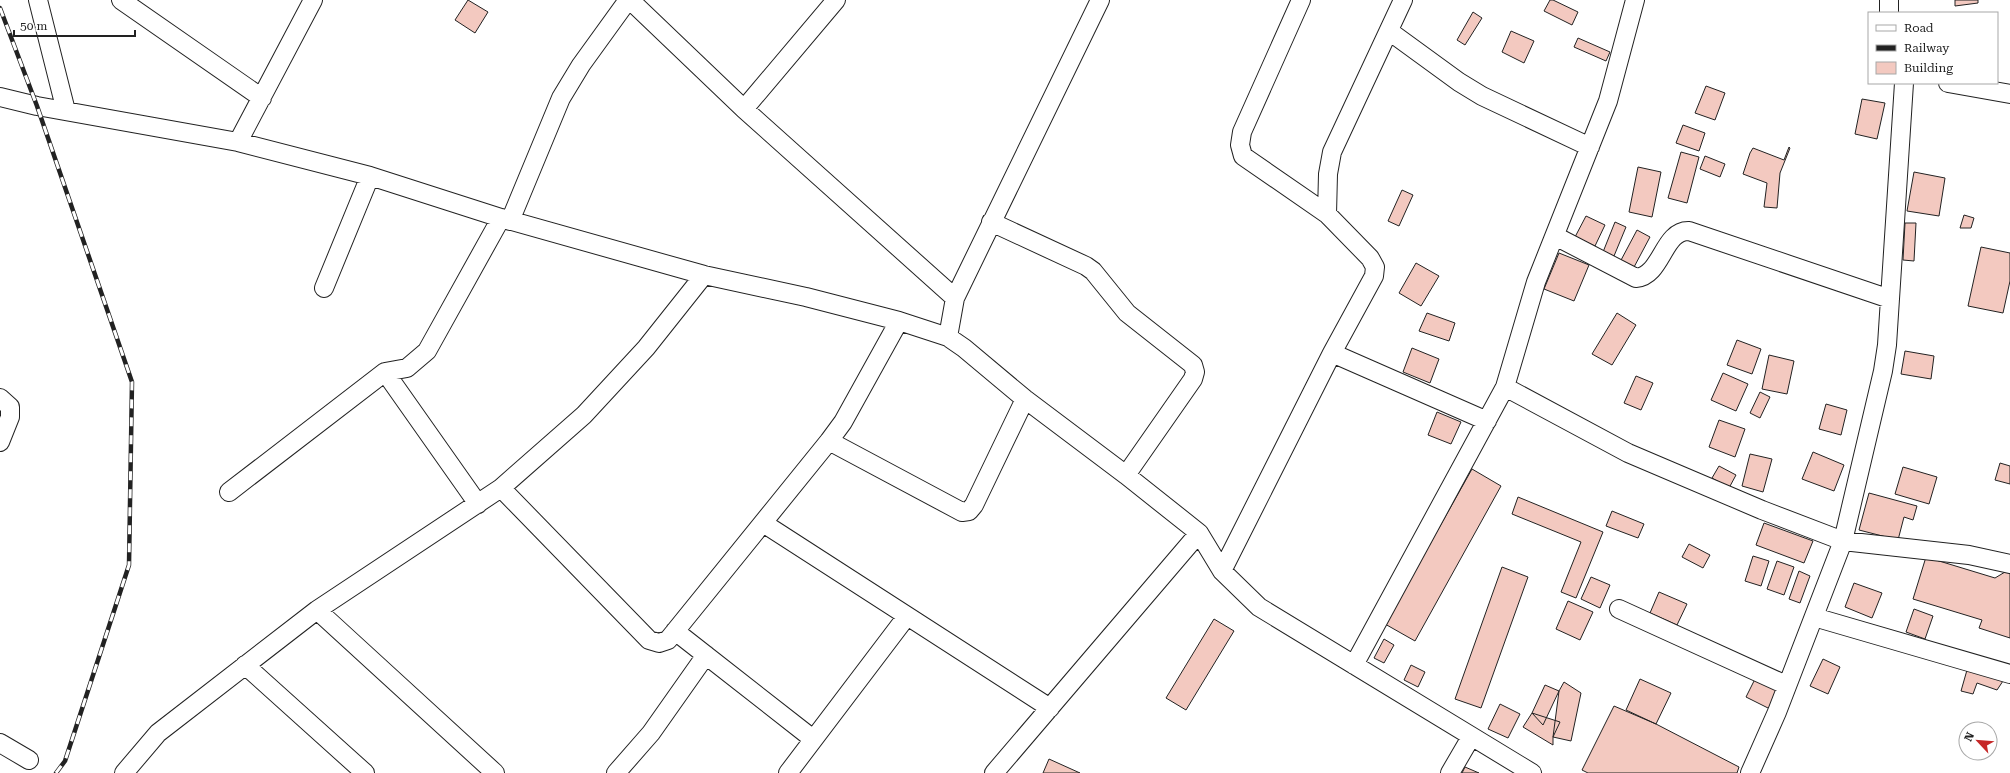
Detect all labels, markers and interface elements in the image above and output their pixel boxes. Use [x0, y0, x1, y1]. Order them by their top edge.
scale bar [14, 12, 135, 38]
legend [1868, 12, 1998, 84]
text: 50 m [20, 19, 47, 33]
text: Road [1904, 21, 1934, 35]
text: Railway [1904, 41, 1950, 55]
text: Building [1904, 61, 1953, 75]
north arrow [1958, 721, 1998, 761]
text: N [1962, 730, 1977, 743]

